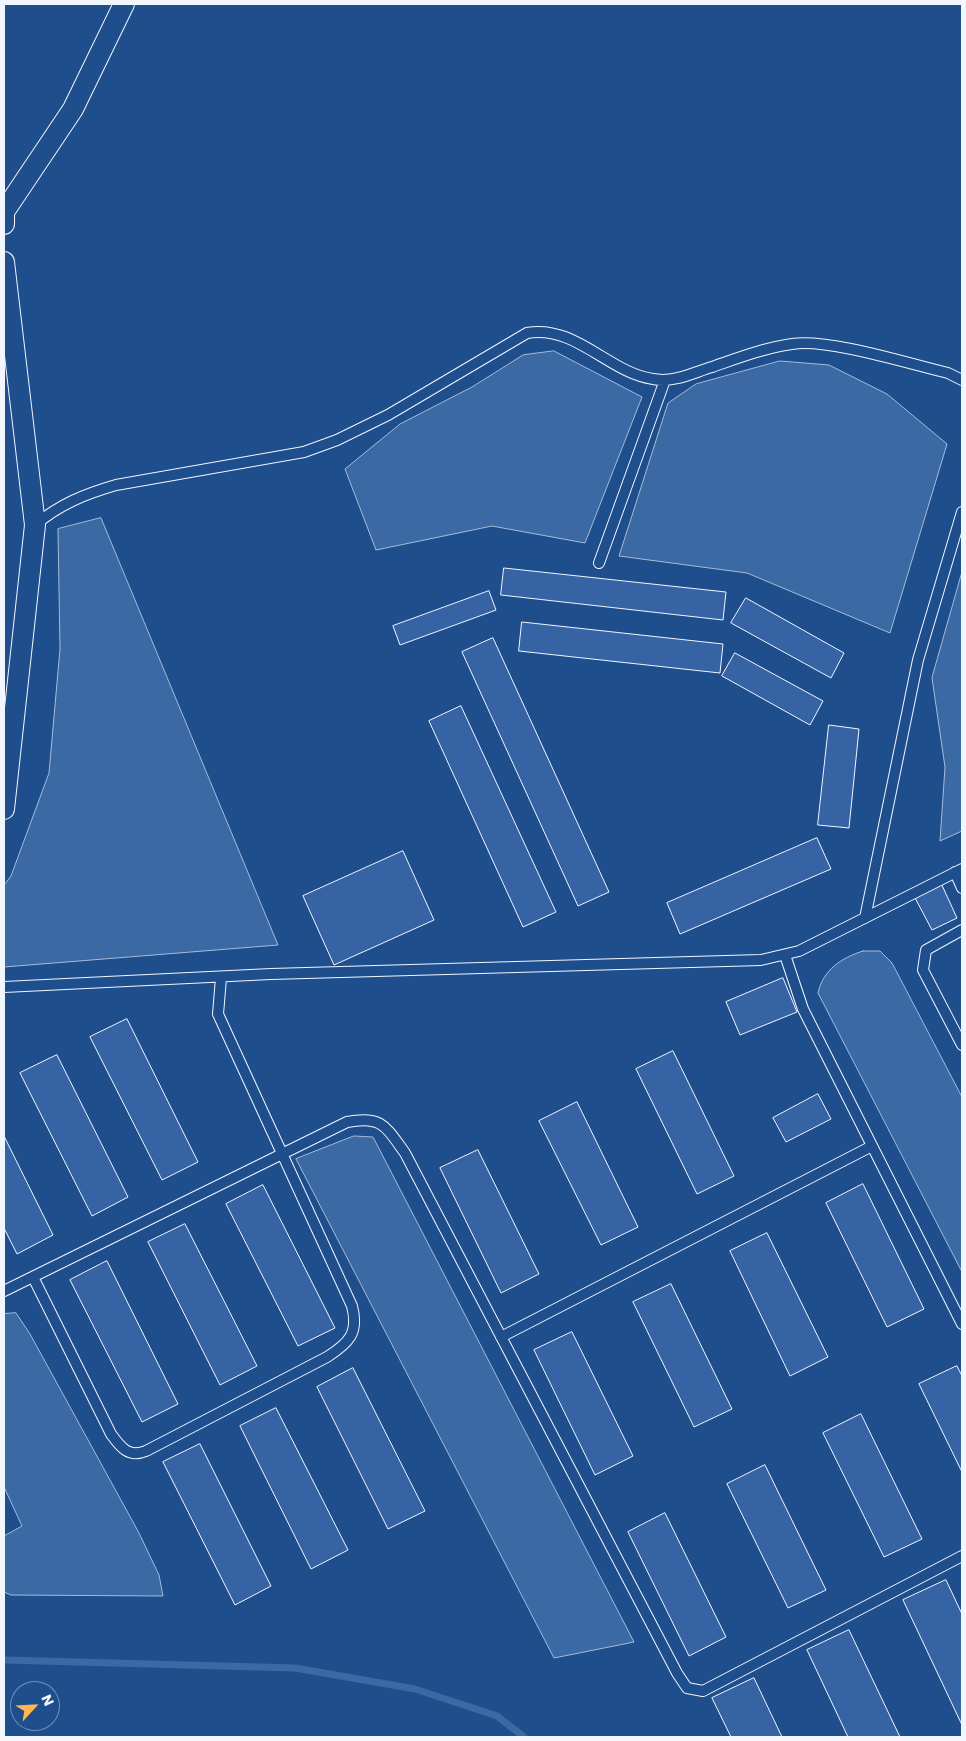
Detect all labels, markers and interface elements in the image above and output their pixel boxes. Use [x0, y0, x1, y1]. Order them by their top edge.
north arrow [10, 1681, 60, 1731]
text: N [36, 1691, 59, 1709]

